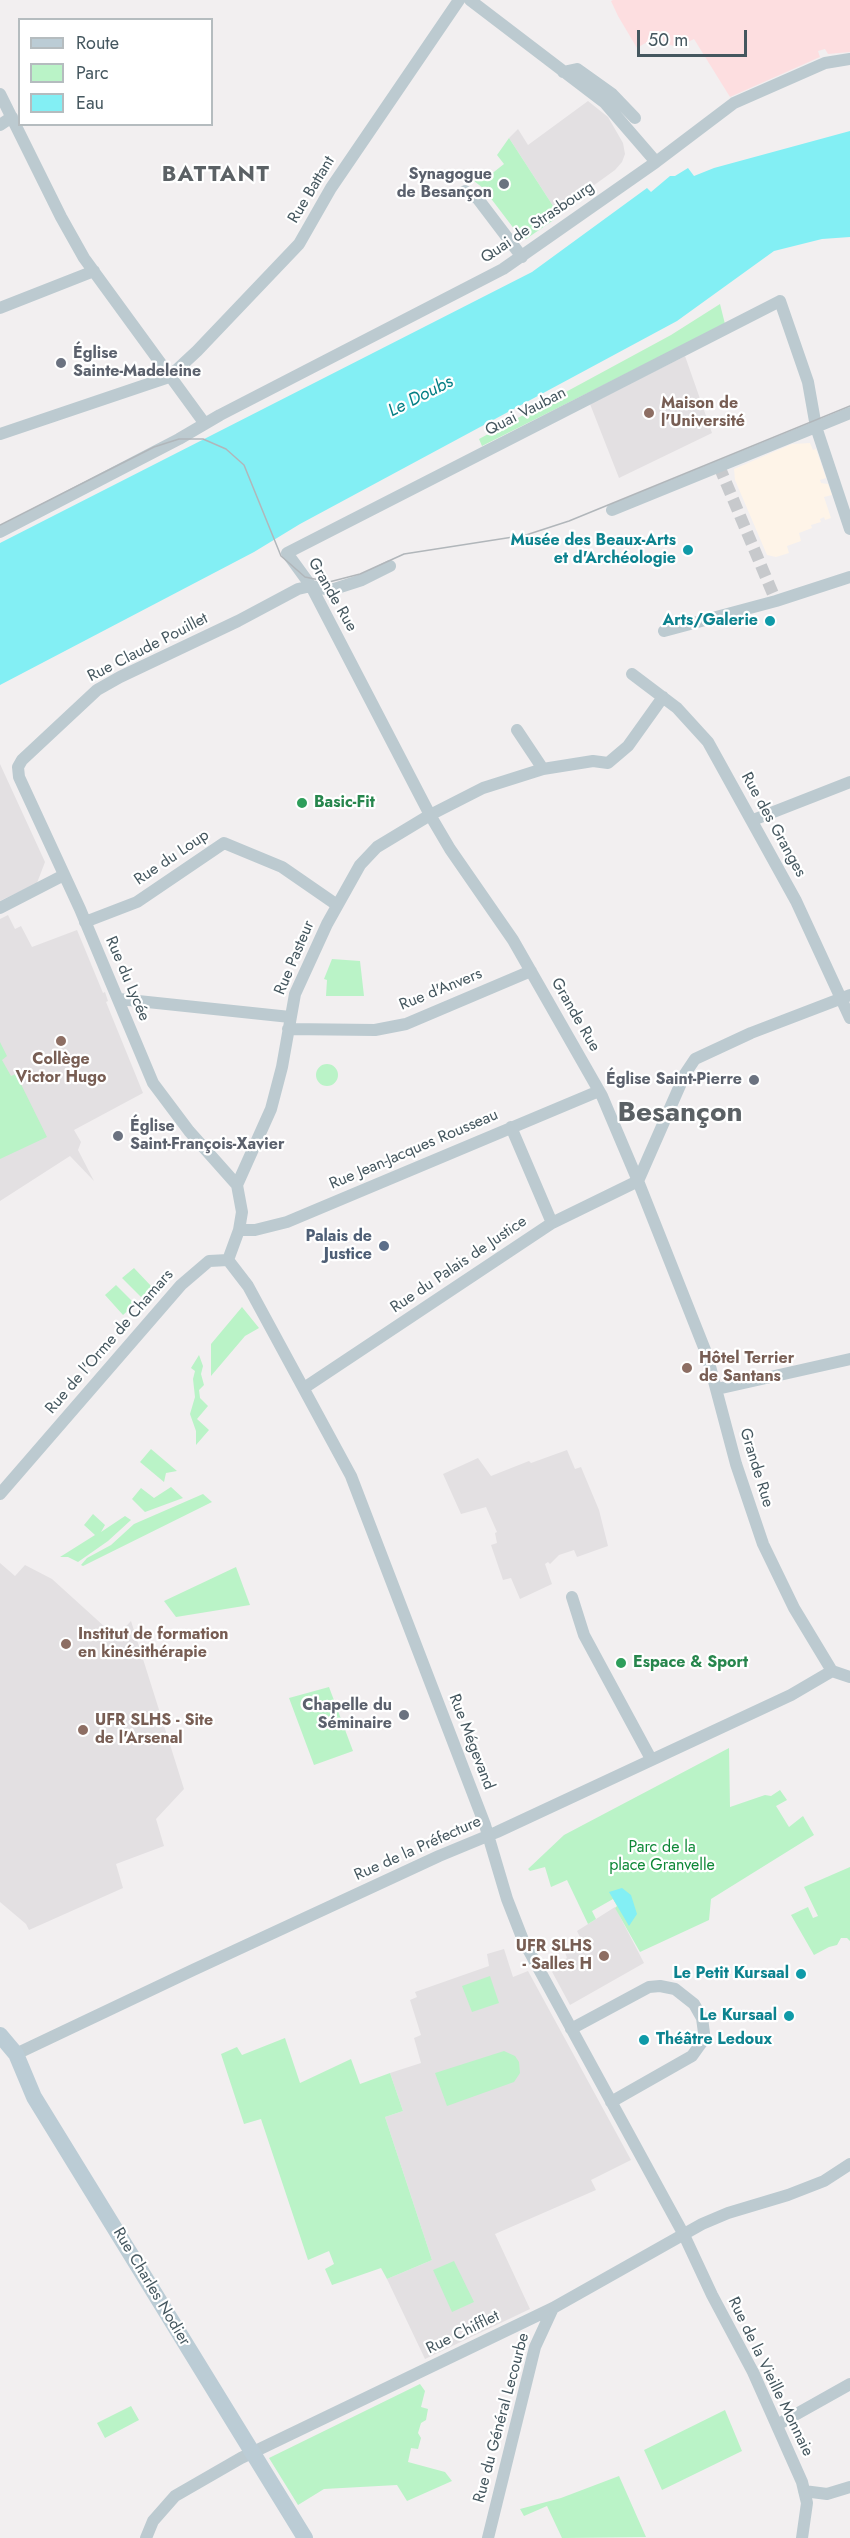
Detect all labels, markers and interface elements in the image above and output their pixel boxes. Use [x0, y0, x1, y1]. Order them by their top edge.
legend [18, 18, 213, 126]
scale bar [640, 18, 750, 56]
text: 50 m [648, 27, 688, 53]
text: Route [76, 30, 119, 56]
text: Parc [76, 60, 109, 86]
text: Eau [76, 90, 104, 116]
street label: Rue Battant [285, 153, 339, 227]
district label: BATTANT [162, 163, 270, 189]
place label: Synagogue de Besançon [397, 165, 492, 203]
marker: Synagogue de Besançon [497, 177, 511, 191]
street label: Quai de Strasbourg [478, 178, 598, 268]
place label: Église Sainte-Madeleine [73, 344, 201, 382]
marker: Église Sainte-Madeleine [54, 356, 68, 370]
water label: Le Doubs [385, 372, 457, 422]
street label: Quai Vauban [482, 383, 570, 441]
place label: Maison de l'Université [661, 394, 745, 432]
marker: Maison de l'Université [642, 406, 656, 420]
place label: Musée des Beaux-Arts et d'Archéologie [511, 531, 676, 569]
marker: Musée des Beaux-Arts et d'Archéologie [681, 543, 695, 557]
street label: Grande Rue [303, 555, 361, 635]
street label: Rue Claude Pouillet [85, 609, 211, 687]
place label: Arts/Galerie [662, 611, 758, 631]
marker: Arts/Galerie [763, 614, 777, 628]
street label: Rue des Granges [736, 769, 810, 881]
place label: Basic-Fit [314, 793, 375, 813]
marker: Basic-Fit [295, 796, 309, 810]
street label: Rue du Loup [131, 826, 213, 890]
street label: Rue Pasteur [271, 918, 319, 998]
street label: Rue du Lycée [101, 934, 153, 1024]
street label: Rue d'Anvers [397, 965, 485, 1015]
street label: Grande Rue [546, 975, 604, 1055]
marker: Collège Victor Hugo [54, 1034, 68, 1048]
place label: Collège Victor Hugo [16, 1050, 106, 1088]
place label: Église Saint-Pierre [606, 1070, 742, 1090]
marker: Église Saint-Pierre [747, 1073, 761, 1087]
district label: Besançon [617, 1097, 743, 1131]
street label: Rue Jean-Jacques Rousseau [327, 1106, 501, 1194]
place label: Église Saint-François-Xavier [130, 1117, 285, 1155]
marker: Église Saint-François-Xavier [111, 1129, 125, 1143]
street label: Rue du Palais de Justice [387, 1212, 531, 1318]
place label: Palais de Justice [305, 1227, 372, 1265]
marker: Palais de Justice [377, 1239, 391, 1253]
street label: Rue de l'Orme de Chamars [42, 1266, 178, 1418]
place label: Hôtel Terrier de Santans [699, 1349, 794, 1387]
marker: Hôtel Terrier de Santans [680, 1361, 694, 1375]
street label: Grande Rue [735, 1426, 777, 1510]
place label: Institut de formation en kinésithérapie [78, 1625, 229, 1663]
marker: Institut de formation en kinésithérapie [59, 1637, 73, 1651]
place label: Espace & Sport [633, 1653, 748, 1673]
marker: Espace & Sport [614, 1656, 628, 1670]
street label: Rue Mégevand [444, 1691, 498, 1793]
place label: Chapelle du Séminaire [302, 1696, 392, 1734]
marker: Chapelle du Séminaire [397, 1708, 411, 1722]
place label: UFR SLHS - Site de l'Arsenal [95, 1711, 213, 1749]
marker: UFR SLHS - Site de l'Arsenal [76, 1723, 90, 1737]
street label: Rue de la Préfecture [352, 1812, 484, 1886]
park label: Parc de la place Granvelle [609, 1838, 715, 1876]
place label: UFR SLHS - Salles H [516, 1937, 592, 1975]
marker: UFR SLHS - Salles H [597, 1949, 611, 1963]
place label: Le Petit Kursaal [673, 1964, 789, 1984]
marker: Le Petit Kursaal [794, 1967, 808, 1981]
place label: Le Kursaal [699, 2006, 777, 2026]
marker: Le Kursaal [782, 2009, 796, 2023]
place label: Théâtre Ledoux [656, 2030, 772, 2050]
marker: Théâtre Ledoux [637, 2033, 651, 2047]
street label: Rue Charles Nodier [108, 2225, 194, 2349]
street label: Rue de la Vieille Monnaie [723, 2294, 817, 2460]
street label: Rue Chifflet [423, 2307, 503, 2359]
street label: Rue du Général Lecourbe [470, 2331, 534, 2505]

